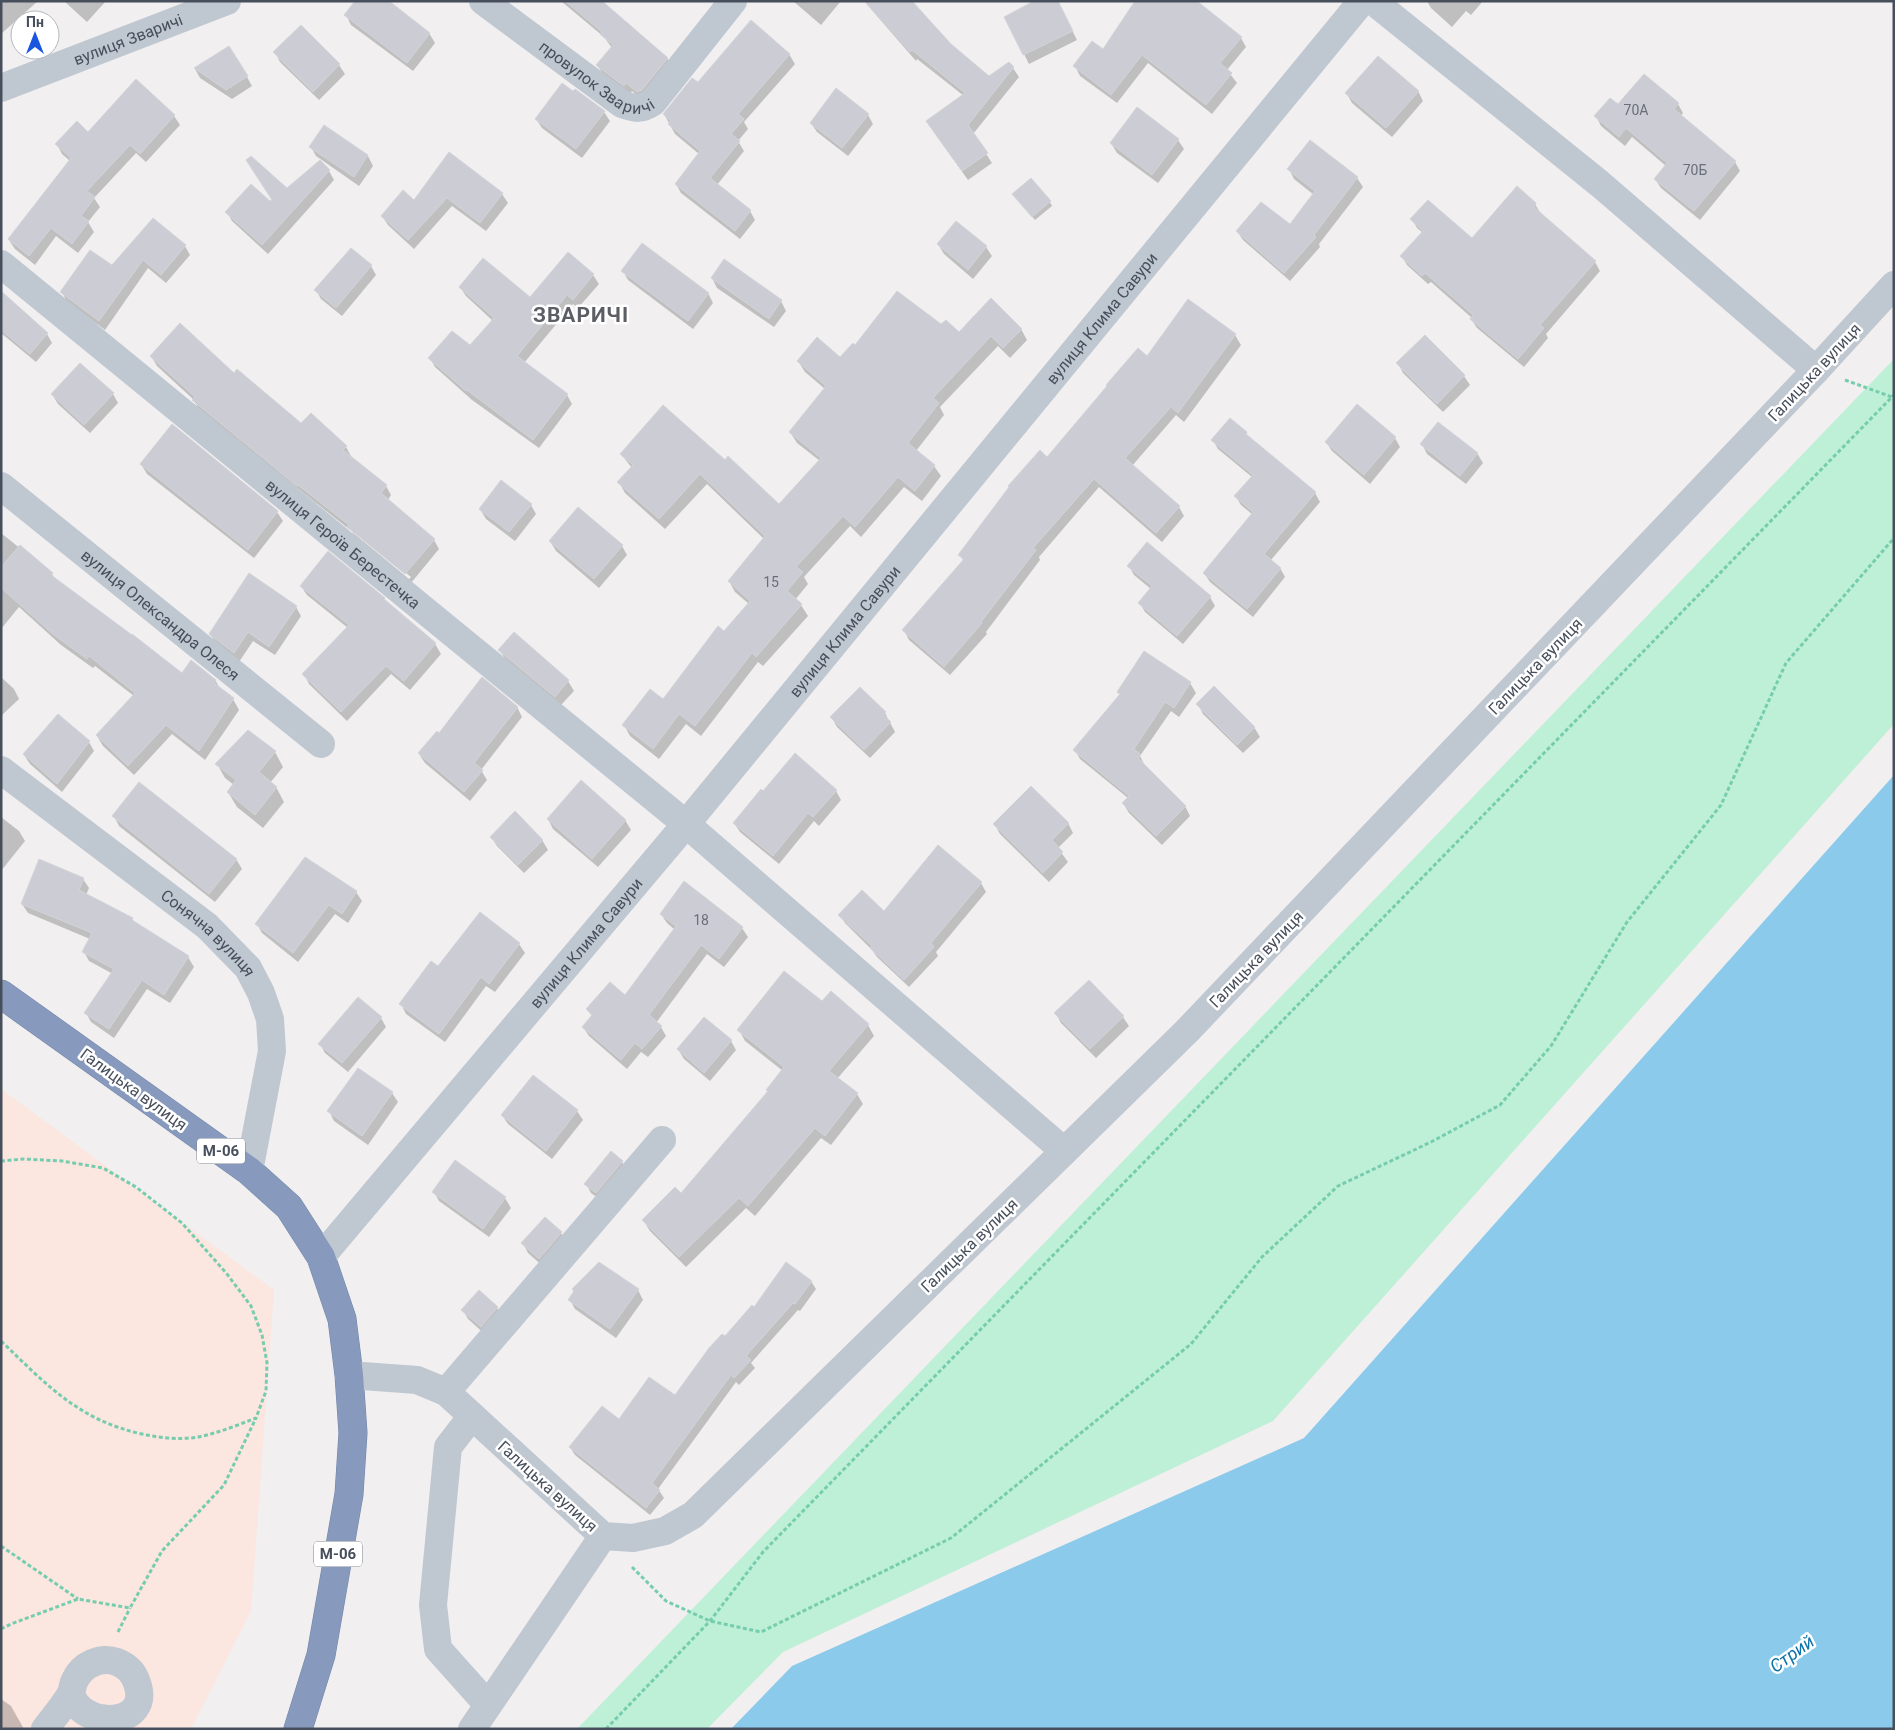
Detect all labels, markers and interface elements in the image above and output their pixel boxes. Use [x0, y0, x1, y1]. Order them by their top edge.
north arrow [10, 10, 60, 60]
street label: вулиця Зваричі [71, 10, 185, 69]
text: Пн [26, 14, 44, 30]
street label: провулок Зваричі [535, 37, 658, 118]
house number: 70А [1624, 102, 1648, 118]
house number: 70Б [1683, 162, 1707, 178]
street label: вулиця Клима Савури [1042, 249, 1161, 388]
district label: ЗВАРИЧІ [533, 303, 629, 327]
street label: Галицька вулиця [1764, 319, 1865, 425]
street label: вулиця Героїв Берестечка [262, 475, 424, 613]
street label: вулиця Олександра Олеся [77, 546, 243, 685]
street label: вулиця Клима Савури [785, 562, 904, 701]
house number: 15 [763, 574, 779, 590]
street label: Галицька вулиця [1484, 614, 1586, 719]
street label: вулиця Клима Савури [526, 874, 647, 1012]
street label: Сонячна вулиця [157, 886, 259, 979]
street label: Галицька вулиця [1205, 907, 1307, 1012]
house number: 18 [693, 912, 709, 928]
street label: Галицька вулиця [77, 1044, 191, 1134]
road number: М-06 [197, 1138, 245, 1164]
street label: Галицька вулиця [917, 1194, 1022, 1296]
street label: Галицька вулиця [494, 1437, 601, 1536]
road number: М-06 [314, 1542, 362, 1566]
water label: Стрий [1765, 1630, 1818, 1677]

